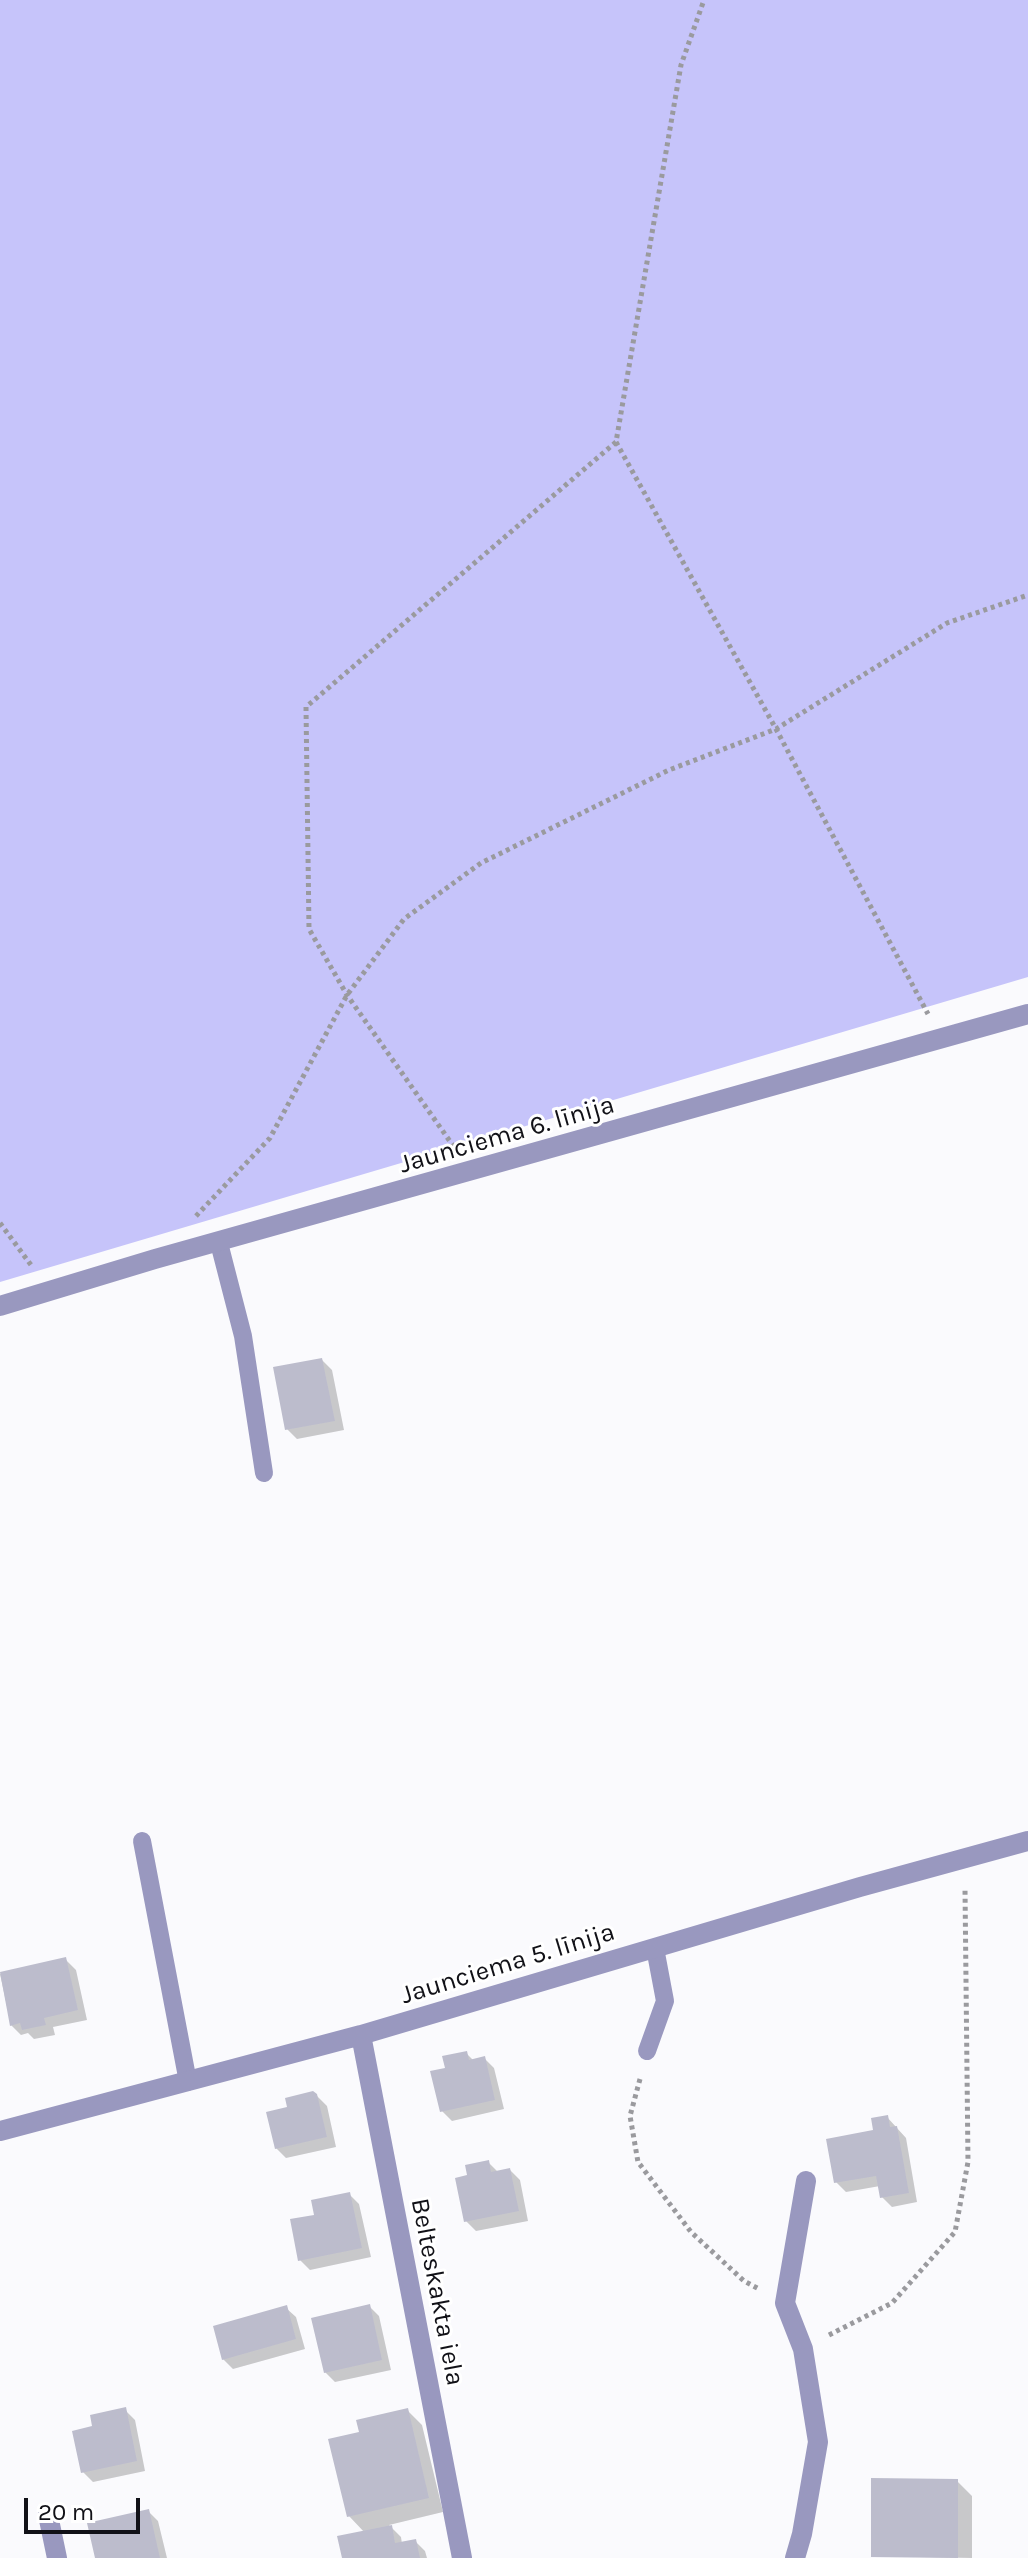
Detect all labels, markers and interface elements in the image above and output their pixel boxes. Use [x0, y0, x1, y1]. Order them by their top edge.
street label: Jaunciema 6. līnija [396, 1089, 618, 1181]
street label: Jaunciema 5. līnija [397, 1917, 619, 2011]
street label: Belteskakta iela [404, 2196, 470, 2388]
scale bar [28, 2482, 144, 2532]
text: 20 m [38, 2498, 94, 2526]

